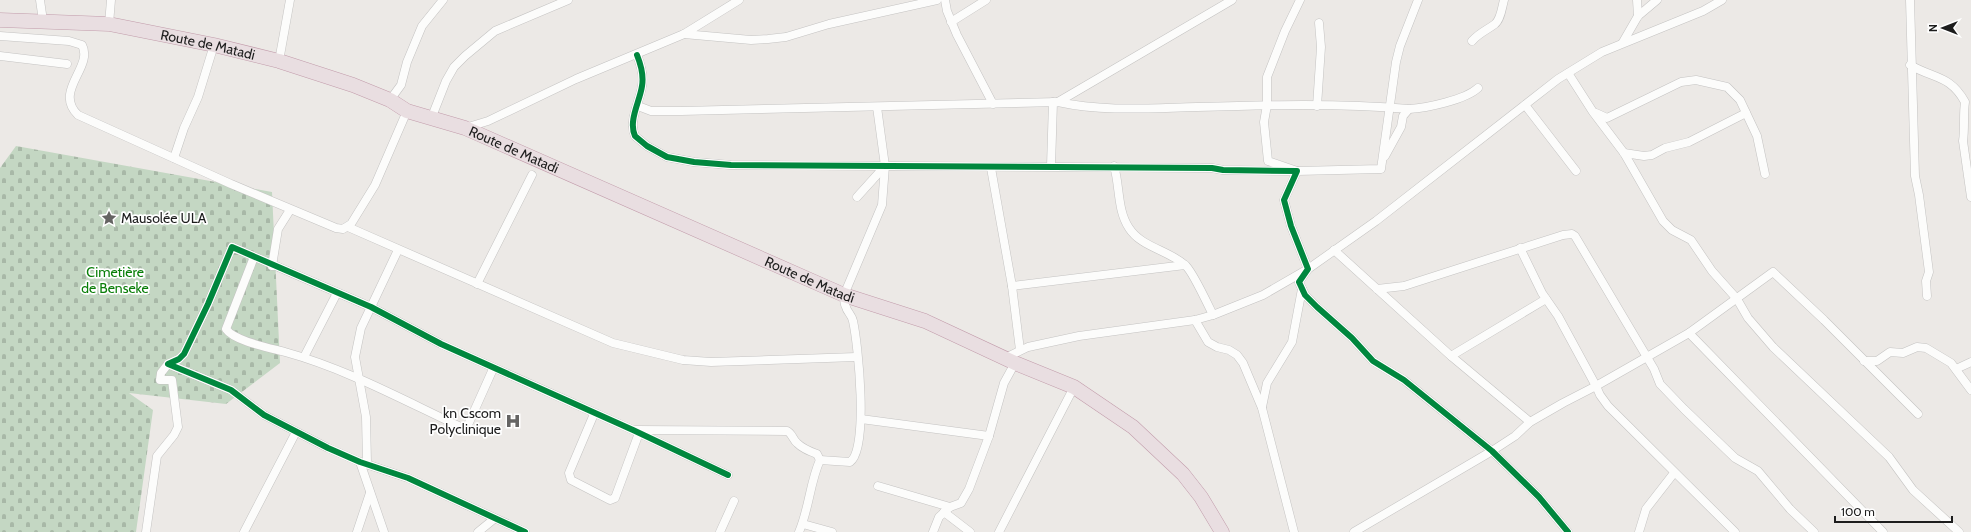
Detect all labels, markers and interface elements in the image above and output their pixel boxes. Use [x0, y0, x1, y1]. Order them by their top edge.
north arrow [1923, 8, 1963, 48]
text: N [1926, 24, 1940, 32]
street label: Route de Matadi [159, 26, 257, 64]
street label: Route de Matadi [466, 122, 562, 177]
place icon: Mausolée ULA [100, 209, 118, 227]
place label: Mausolée ULA [121, 209, 207, 227]
street label: Route de Matadi [762, 252, 857, 307]
park label: Cimetière de Benseke [81, 263, 149, 297]
place label: kn Cscom Polyclinique [430, 404, 501, 438]
hospital icon: kn Cscom Polyclinique [504, 412, 522, 430]
scale bar [1835, 498, 1952, 524]
text: 100 m [1841, 504, 1875, 519]

